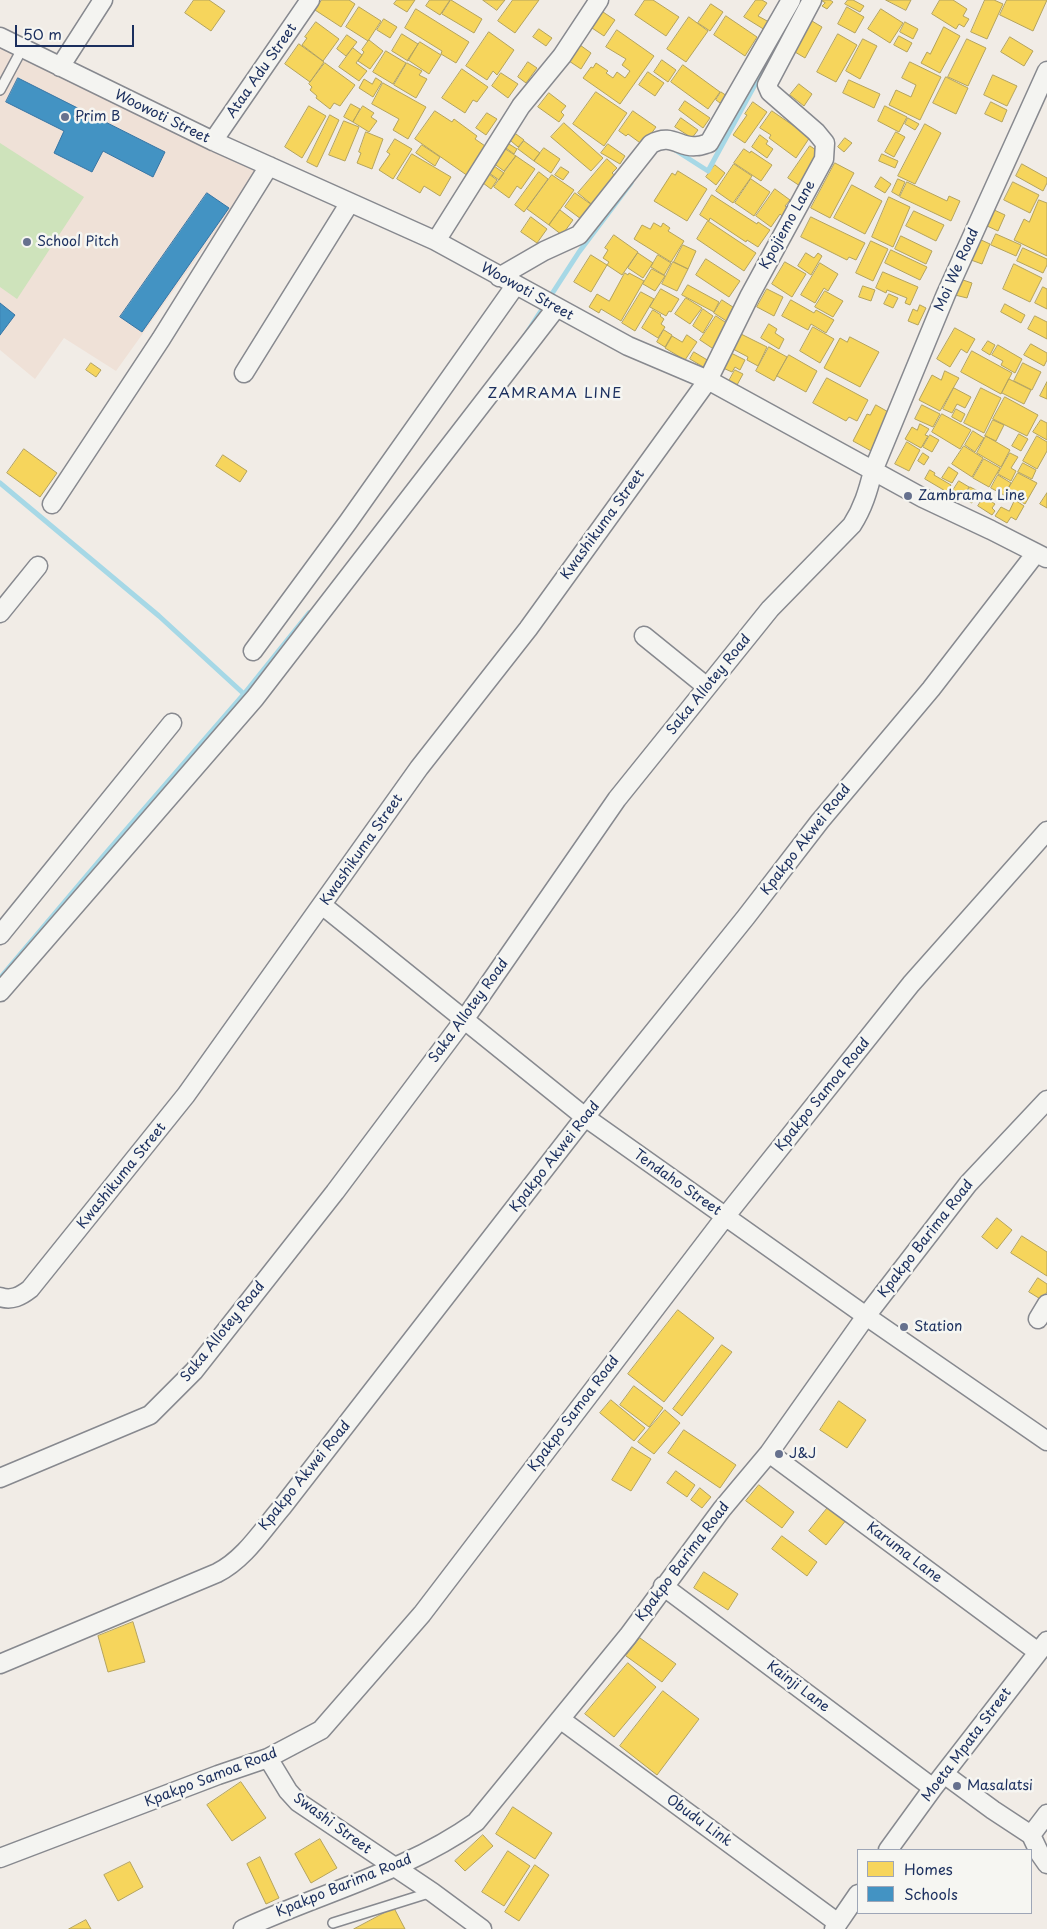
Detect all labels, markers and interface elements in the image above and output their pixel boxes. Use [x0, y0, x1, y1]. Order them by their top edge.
scale bar [18, 15, 136, 47]
street label: Ataa Adu Street [223, 21, 301, 121]
text: 50 m [23, 22, 62, 45]
street label: Woowoti Street [112, 87, 212, 147]
place label: Prim B [75, 109, 120, 125]
marker: Prim B [59, 111, 71, 123]
street label: Kpojiemo Lane [757, 178, 819, 272]
street label: Moi We Road [931, 226, 983, 314]
place label: School Pitch [37, 234, 119, 250]
marker: School Pitch [21, 236, 33, 248]
street label: Woowoti Street [478, 260, 576, 324]
district label: ZAMRAMA LINE [487, 385, 623, 403]
street label: Kwashikuma Street [557, 467, 649, 583]
place label: Zambrama Line [918, 488, 1025, 504]
marker: Zambrama Line [902, 490, 914, 502]
street label: Saka Allotey Road [663, 631, 755, 739]
street label: Kpakpo Akwei Road [757, 781, 855, 899]
street label: Kwashikuma Street [317, 791, 407, 909]
street label: Saka Allotey Road [426, 956, 512, 1066]
street label: Kpakpo Samoa Road [772, 1035, 874, 1155]
street label: Kpakpo Akwei Road [506, 1098, 604, 1216]
street label: Kwashikuma Street [74, 1120, 170, 1232]
street label: Tendaho Street [630, 1147, 724, 1219]
street label: Kpakpo Barima Road [875, 1177, 977, 1301]
street label: Saka Allotey Road [177, 1278, 269, 1386]
place label: Station [914, 1319, 962, 1335]
marker: Station [898, 1321, 910, 1333]
street label: Kpakpo Samoa Road [525, 1353, 623, 1475]
street label: Kpakpo Akwei Road [256, 1418, 354, 1534]
place label: J&J [789, 1446, 816, 1462]
marker: J&J [773, 1448, 785, 1460]
street label: Kpakpo Barima Road [633, 1499, 733, 1625]
street label: Karuma Lane [863, 1519, 945, 1587]
street label: Kainji Lane [763, 1658, 833, 1716]
street label: Moeta Mpata Street [919, 1685, 1015, 1805]
street label: Kpakpo Samoa Road [142, 1745, 280, 1811]
place label: Masalatsi [967, 1778, 1033, 1794]
marker: Masalatsi [951, 1780, 963, 1792]
street label: Swashi Street [290, 1790, 374, 1858]
street label: Obudu Link [663, 1792, 735, 1850]
legend [857, 1849, 1032, 1914]
street label: Kpakpo Barima Road [274, 1851, 414, 1921]
text: Homes [904, 1857, 953, 1880]
text: Schools [904, 1882, 958, 1905]

